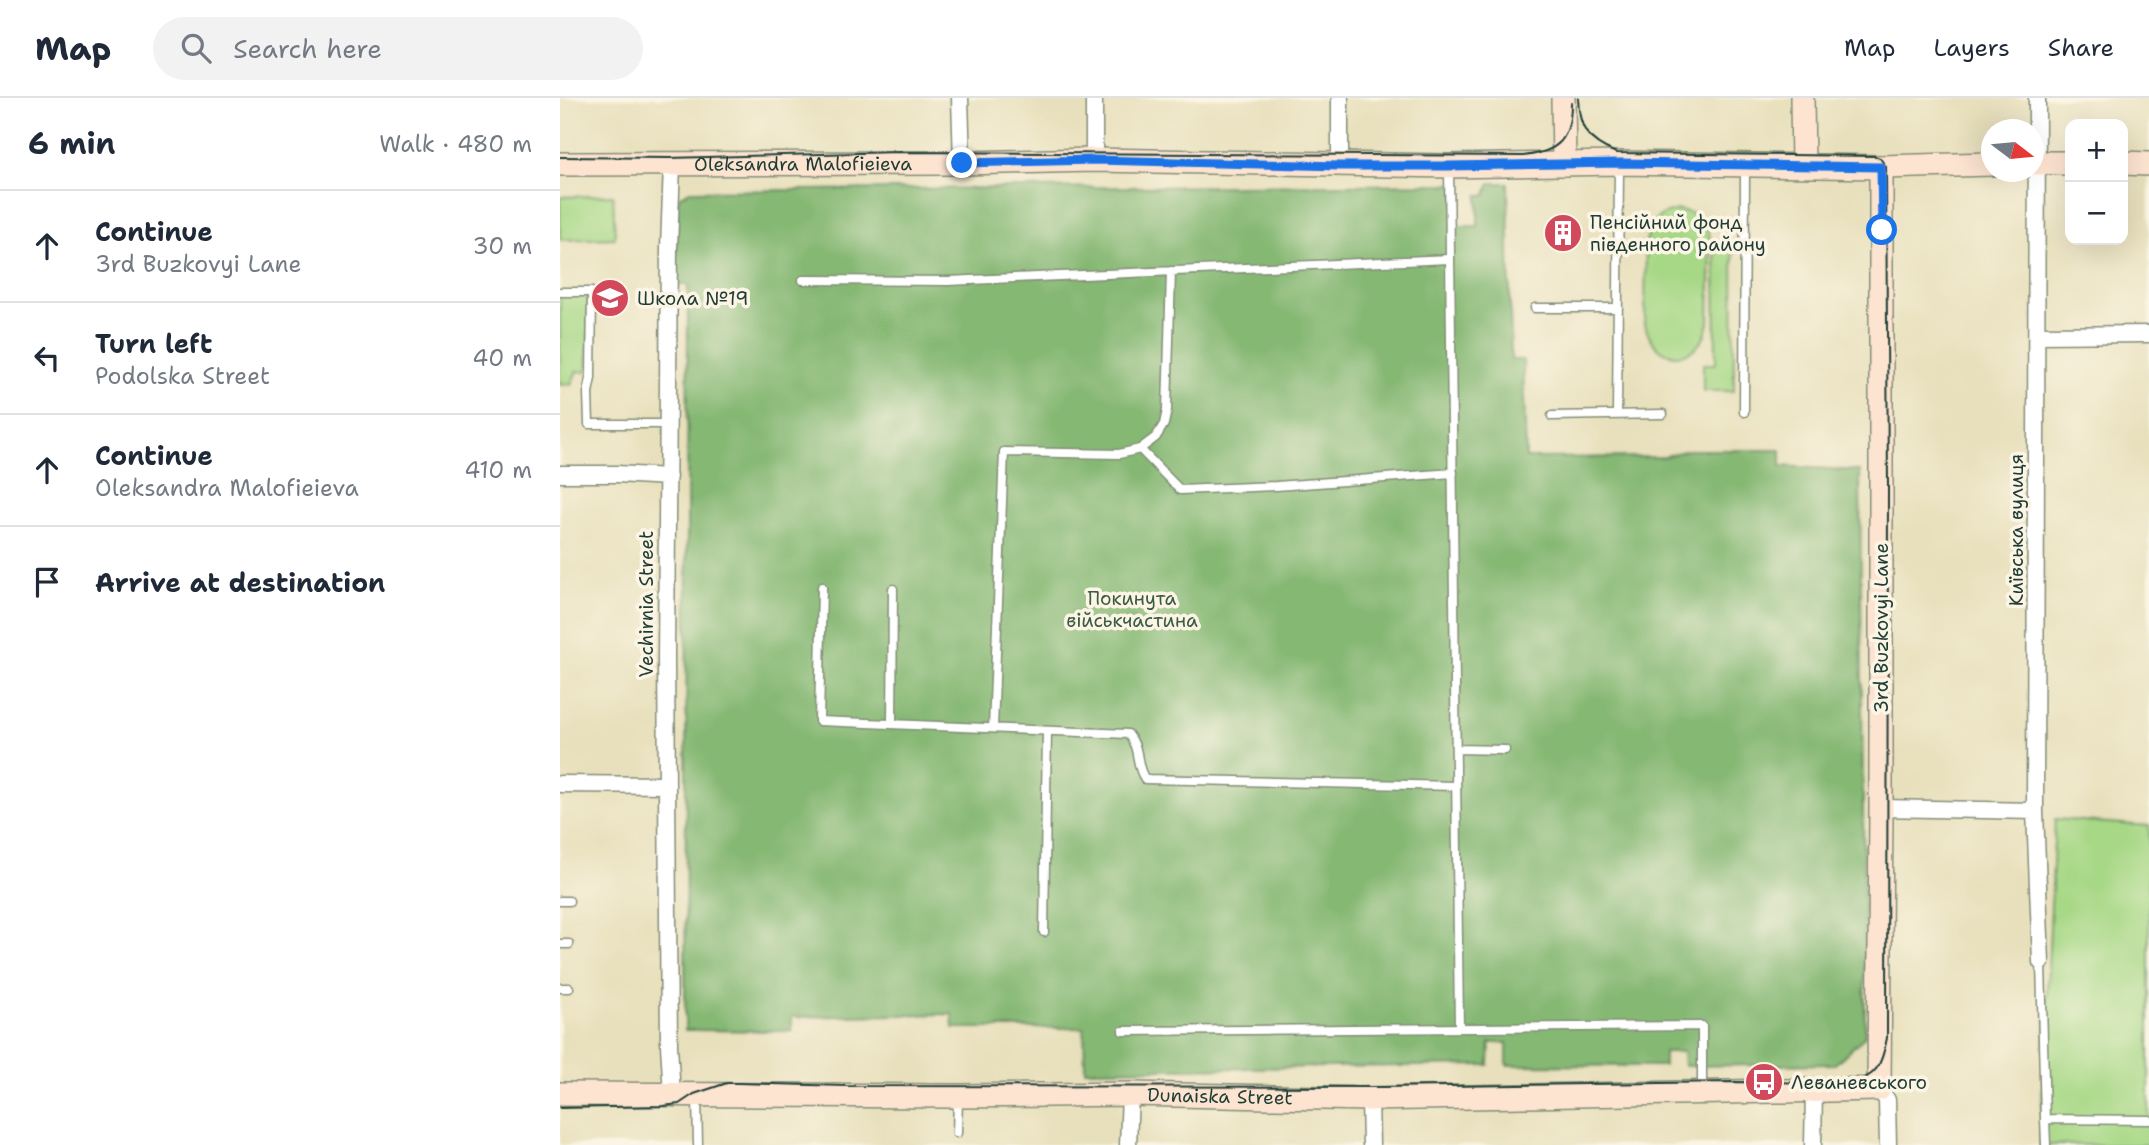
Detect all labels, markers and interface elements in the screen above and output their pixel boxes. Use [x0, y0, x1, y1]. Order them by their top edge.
search box [153, 17, 643, 80]
text: Map [35, 26, 111, 71]
icon: search [177, 29, 215, 67]
text: Search here [233, 31, 382, 66]
text: Map [1844, 32, 1895, 64]
text: Layers [1933, 32, 2010, 64]
text: Share [2048, 32, 2114, 64]
north arrow [1981, 119, 2044, 182]
map controls [2065, 119, 2128, 245]
button: + [2065, 119, 2128, 182]
text: 6 min [28, 123, 115, 164]
text: Walk · 480 m [379, 129, 532, 159]
route end [946, 147, 977, 178]
street label: Oleksandra Malofieieva [694, 151, 912, 176]
button: − [2065, 182, 2128, 245]
place label: Пенсійний фонд південного району [1590, 210, 1766, 257]
building icon: Пенсійний фонд південного району [1542, 212, 1584, 254]
text: Continue [95, 214, 213, 249]
route start [1866, 214, 1897, 245]
icon: ahead [28, 227, 66, 265]
text: 30 m [473, 231, 532, 261]
text: 3rd Buzkovyi Lane [95, 249, 301, 279]
school or university icon: Школа №19 [589, 277, 631, 319]
place label: Школа №19 [637, 286, 749, 311]
text: Turn left [95, 326, 212, 361]
icon: left [28, 339, 66, 377]
text: 40 m [472, 343, 532, 373]
text: Podolska Street [95, 361, 270, 391]
text: Continue [95, 438, 213, 473]
icon: ahead [28, 451, 66, 489]
street label: Київська вулиця [2004, 454, 2029, 606]
text: 410 m [464, 455, 532, 485]
text: Oleksandra Malofieieva [95, 473, 359, 503]
street label: Vechirnia Street [634, 531, 659, 677]
street label: 3rd Buzkovyi Lane [1869, 543, 1894, 713]
icon: arrive [28, 563, 66, 601]
text: Arrive at destination [95, 565, 385, 600]
park label: Покинута військчастина [1066, 586, 1198, 633]
bus stop icon: Леваневського [1743, 1061, 1785, 1103]
place label: Леваневського [1791, 1070, 1927, 1095]
street label: Dunaiska Street [1147, 1082, 1293, 1110]

